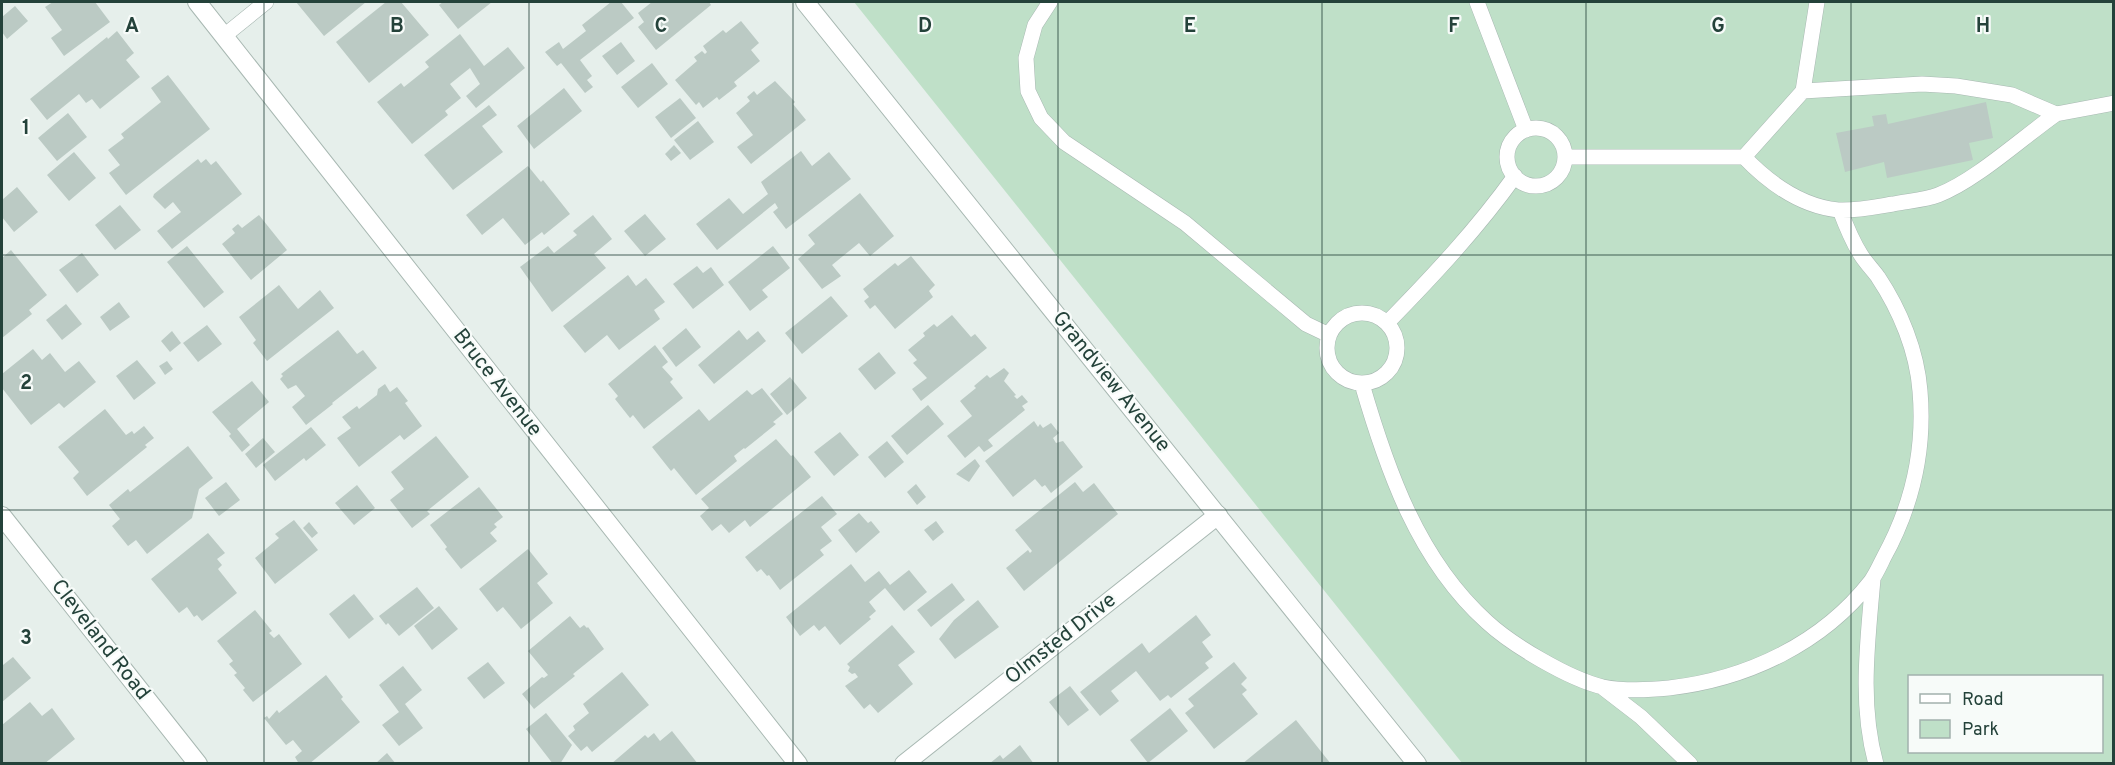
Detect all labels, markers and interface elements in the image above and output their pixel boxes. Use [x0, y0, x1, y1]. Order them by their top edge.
text: A [125, 14, 139, 40]
text: B [390, 14, 404, 40]
text: C [655, 14, 667, 40]
text: D [918, 14, 932, 40]
text: E [1184, 14, 1196, 40]
text: F [1448, 14, 1460, 40]
text: G [1711, 14, 1725, 40]
text: H [1976, 14, 1990, 40]
text: 1 [22, 116, 30, 142]
street label: Grandview Avenue [1046, 306, 1176, 458]
street label: Bruce Avenue [446, 324, 548, 442]
text: 2 [20, 371, 32, 397]
street label: Cleveland Road [44, 574, 156, 706]
street label: Olmsted Drive [1000, 587, 1122, 691]
text: 3 [20, 626, 32, 652]
legend [1908, 675, 2103, 753]
text: Road [1962, 689, 2004, 712]
text: Park [1962, 719, 1999, 742]

